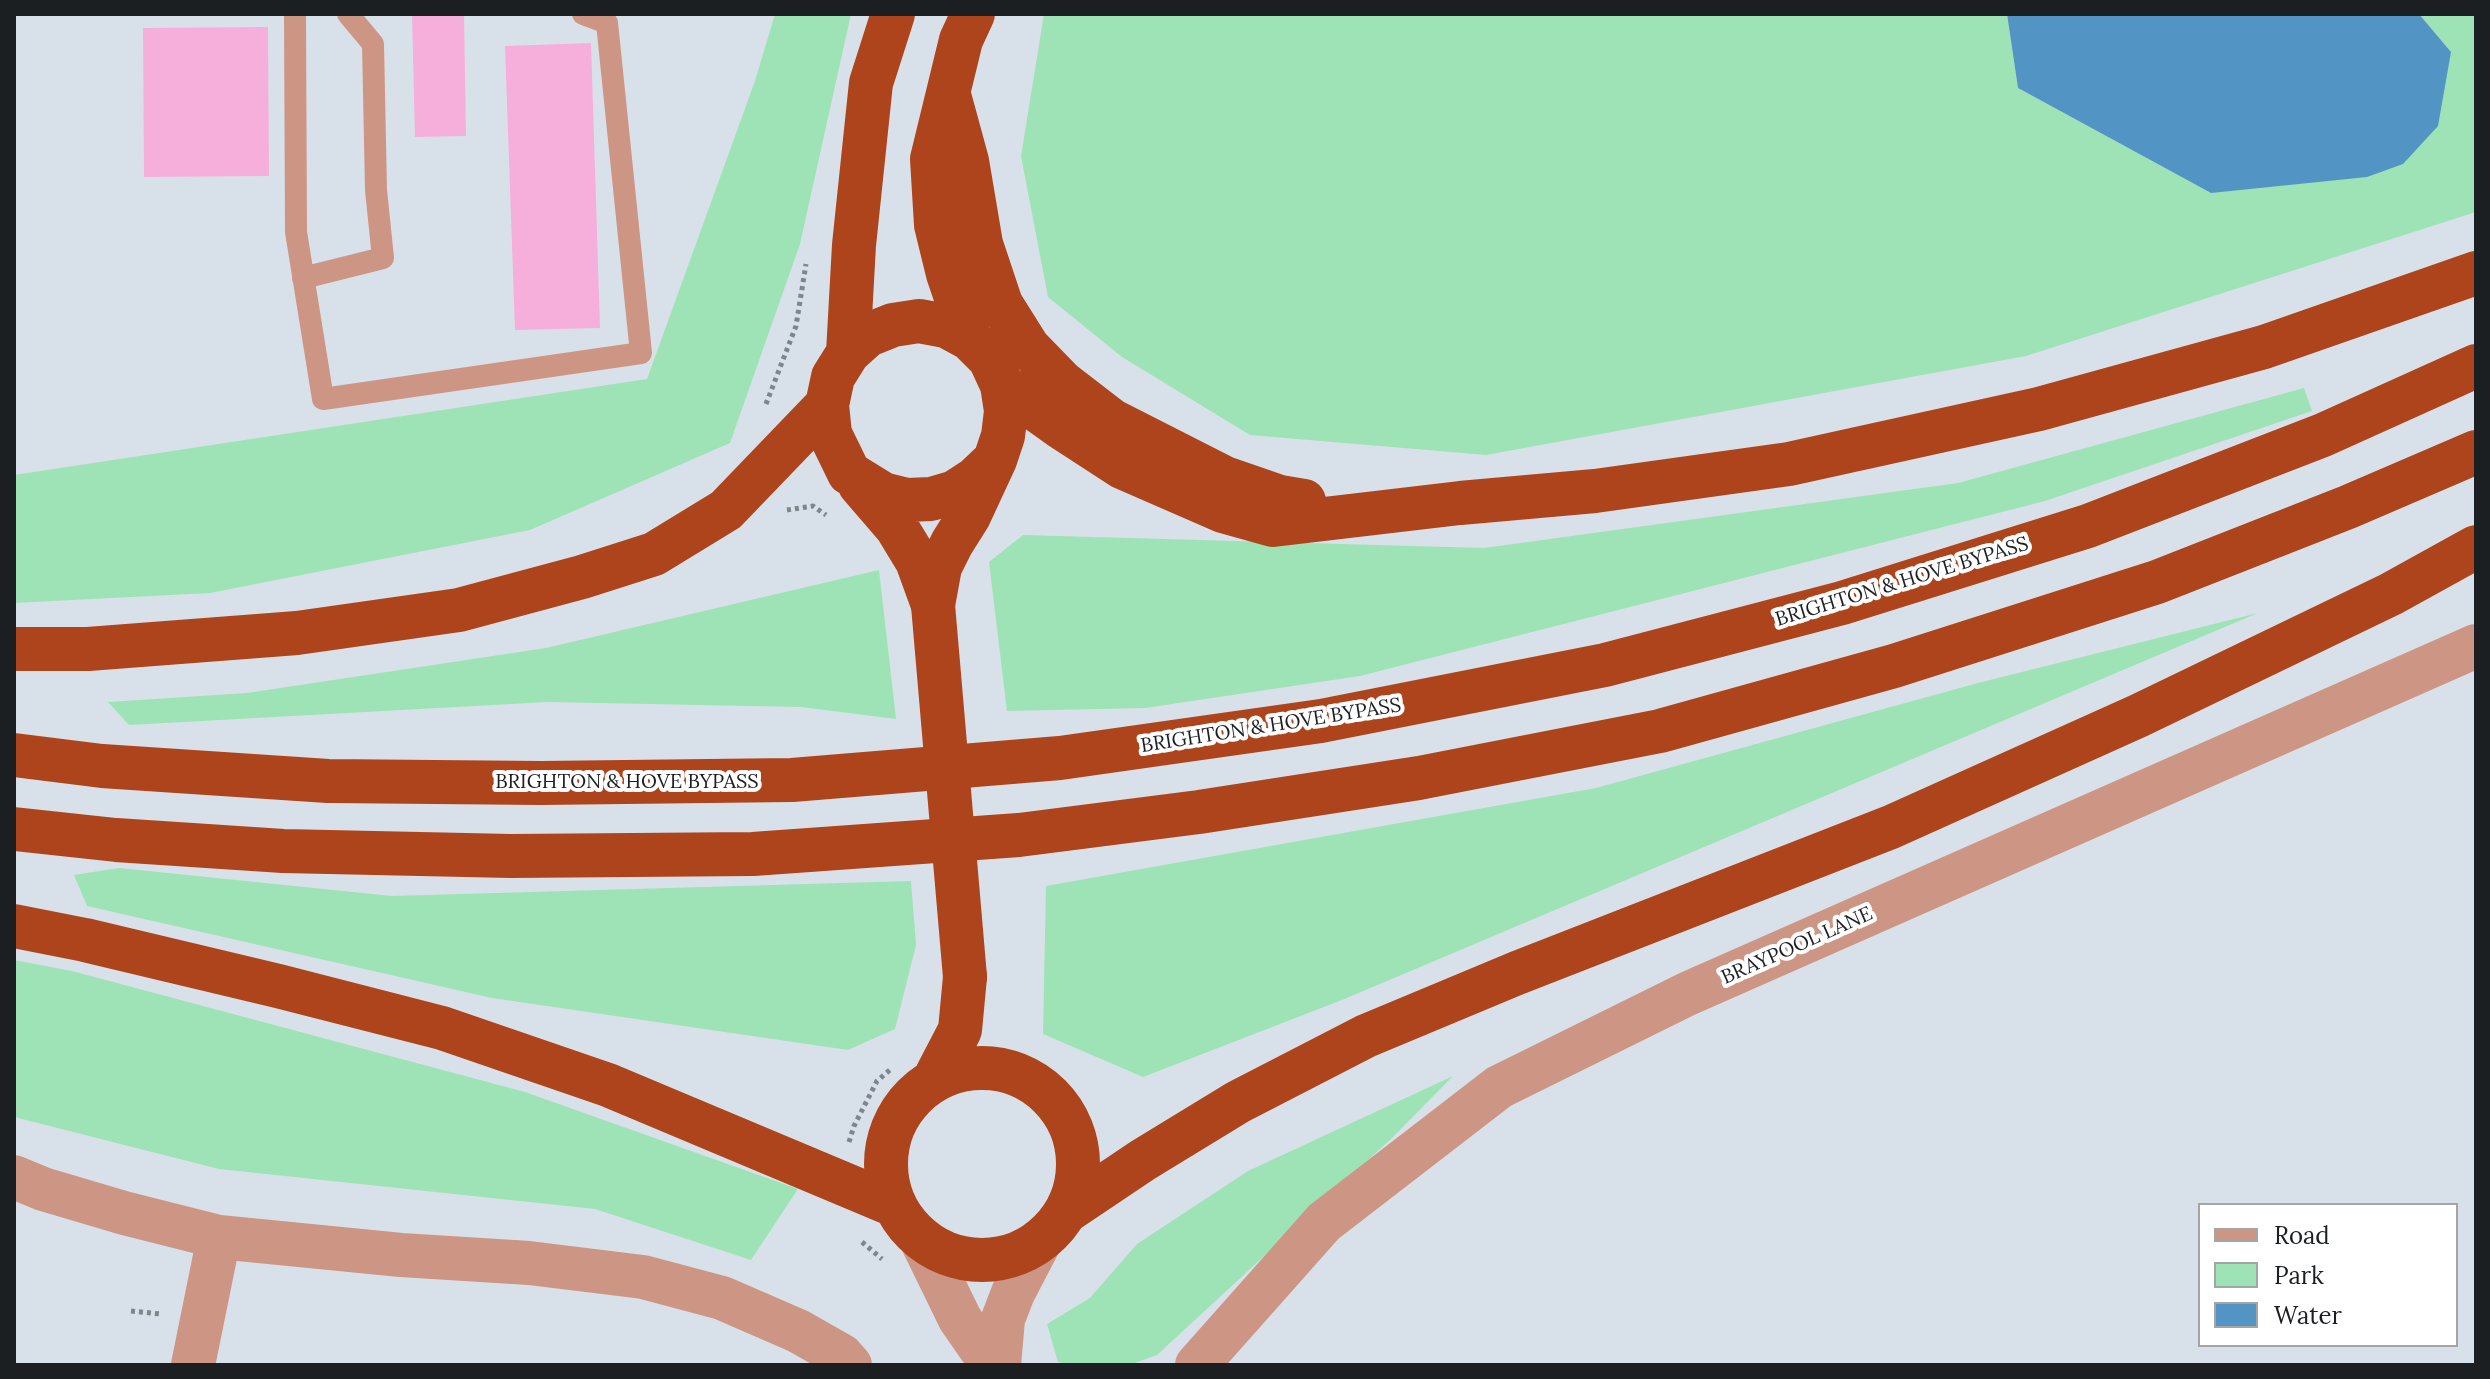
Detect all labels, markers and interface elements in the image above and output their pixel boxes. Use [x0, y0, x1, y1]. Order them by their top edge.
street label: BRIGHTON & HOVE BYPASS [1773, 532, 2031, 632]
street label: BRIGHTON & HOVE BYPASS [1139, 694, 1403, 758]
street label: BRIGHTON & HOVE BYPASS [495, 770, 759, 794]
street label: BRAYPOOL LANE [1718, 902, 1876, 990]
legend [2198, 1203, 2458, 1347]
text: Road [2274, 1220, 2330, 1251]
text: Park [2274, 1260, 2324, 1291]
text: Water [2274, 1300, 2342, 1331]

